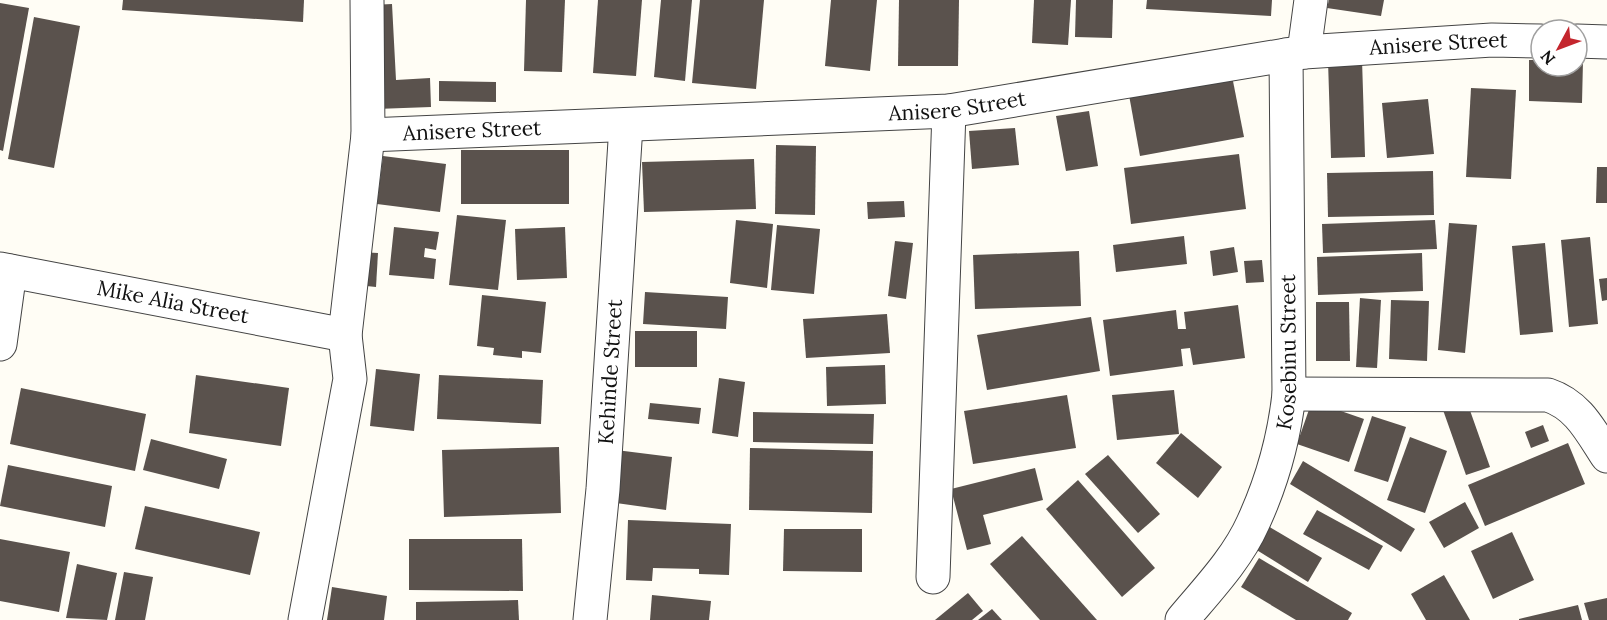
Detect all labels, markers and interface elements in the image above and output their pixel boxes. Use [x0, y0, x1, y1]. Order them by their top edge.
north arrow [1529, 18, 1589, 78]
street label: Anisere Street [1367, 26, 1509, 61]
text: N [1536, 47, 1559, 69]
street label: Anisere Street [887, 84, 1029, 127]
street label: Anisere Street [401, 114, 542, 147]
street label: Kosebinu Street [1270, 273, 1302, 432]
street label: Mike Alia Street [95, 274, 252, 329]
street label: Kehinde Street [592, 297, 628, 445]

